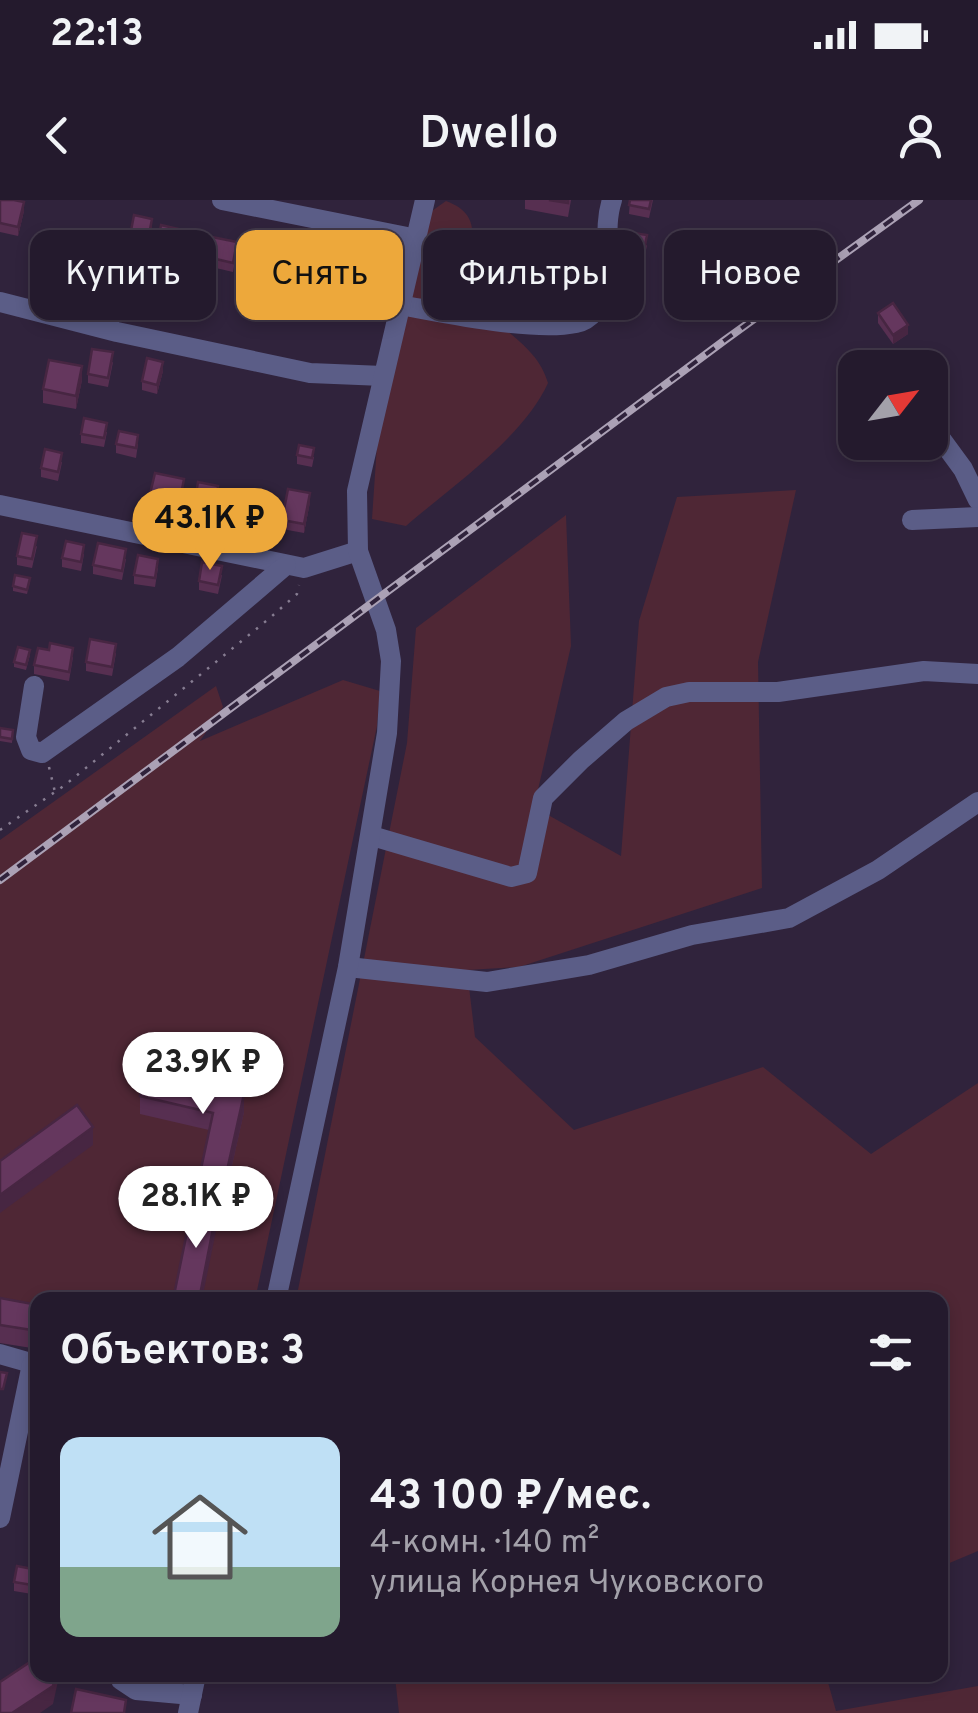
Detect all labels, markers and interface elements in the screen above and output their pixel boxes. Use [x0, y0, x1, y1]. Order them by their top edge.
text: 22:13 [50, 11, 144, 60]
text: Dwello [419, 107, 559, 164]
icon: back [30, 108, 85, 163]
icon: person [893, 108, 948, 163]
chip: Купить [30, 230, 216, 320]
chip: Снять [236, 230, 403, 320]
chip: Фильтры [423, 230, 644, 320]
chip: Новое [664, 230, 836, 320]
north arrow [838, 350, 948, 460]
map controls [838, 350, 948, 460]
pin: 43.1K ₽ [118, 488, 302, 573]
text: 43.1K ₽ [154, 500, 266, 540]
pin: 23.9K ₽ [111, 1032, 295, 1117]
text: 23.9K ₽ [144, 1044, 262, 1084]
pin: 28.1K ₽ [104, 1166, 288, 1251]
text: 28.1K ₽ [140, 1178, 252, 1218]
icon: filters [863, 1325, 918, 1380]
text: Объектов: 3 [60, 1326, 305, 1379]
text: 43 100 ₽/мес. [370, 1471, 651, 1524]
icon: home [140, 1477, 260, 1597]
text: 4-комн. · 140 m² [370, 1524, 599, 1564]
text: улица Корнея Чуковского [370, 1564, 764, 1604]

